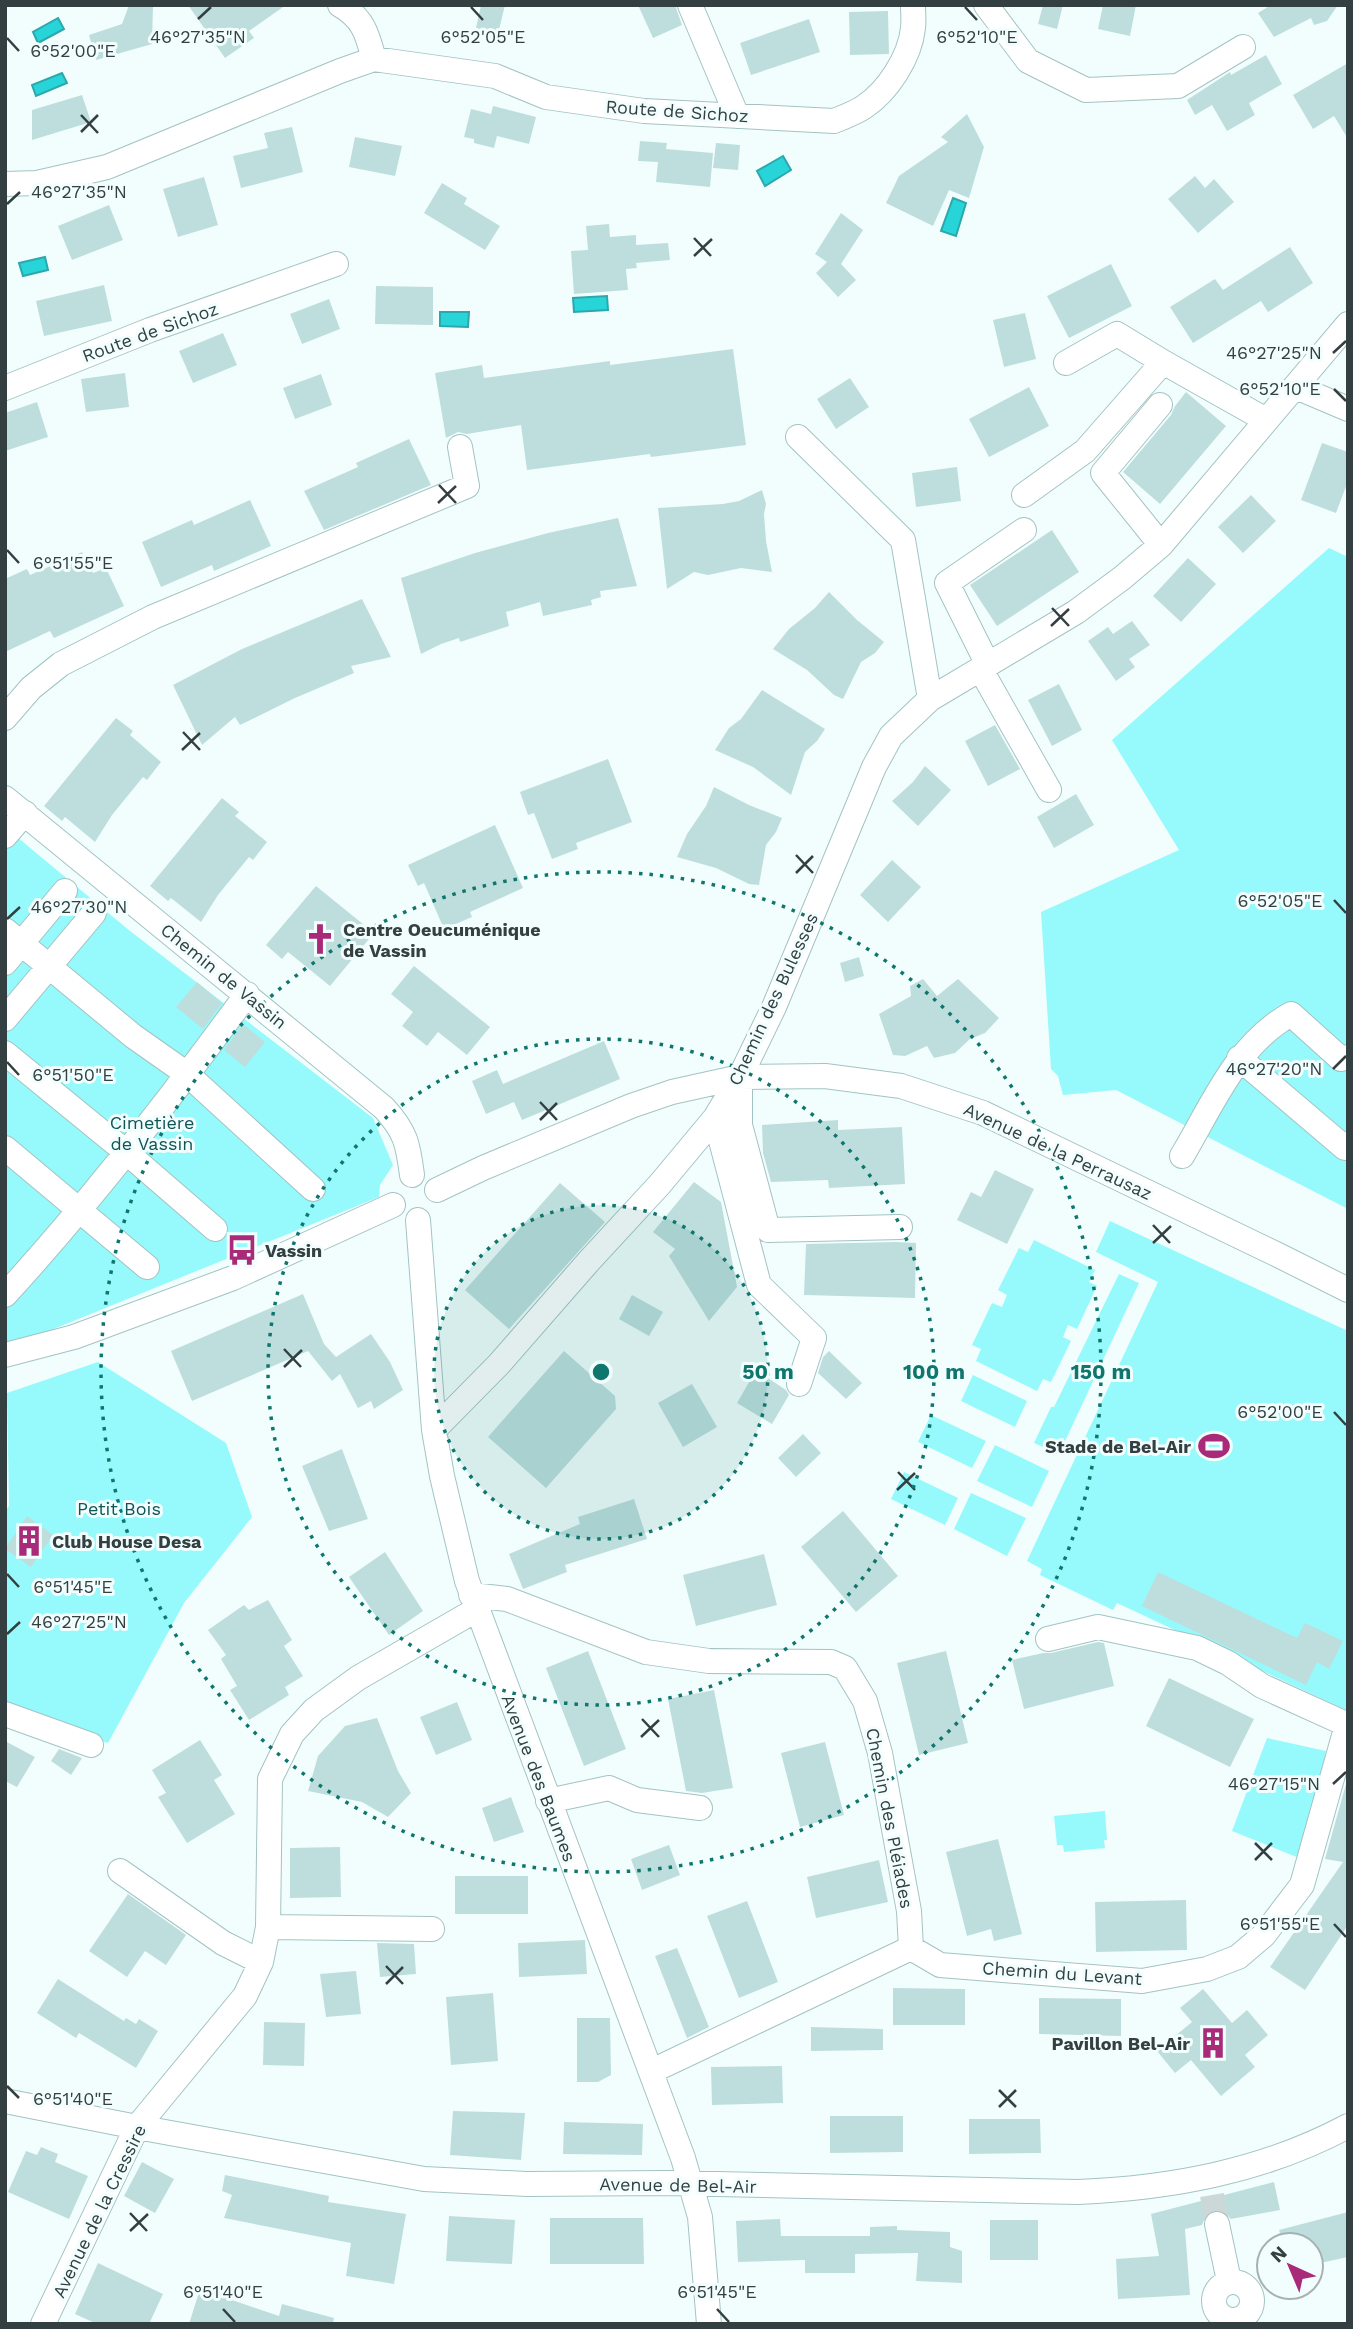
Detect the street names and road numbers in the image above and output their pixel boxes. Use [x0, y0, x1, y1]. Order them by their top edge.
street label: Route de Sichoz [605, 96, 749, 126]
street label: Route de Sichoz [79, 298, 221, 366]
street label: Chemin des Bulesses [724, 909, 822, 1089]
street label: Chemin de Vassin [157, 919, 291, 1033]
street label: Avenue de la Perrausaz [961, 1098, 1155, 1204]
street label: Avenue des Baumes [497, 1692, 581, 1864]
street label: Chemin des Pléiades [862, 1726, 918, 1910]
street label: Chemin du Levant [981, 1957, 1143, 1989]
street label: Avenue de la Cressire [48, 2121, 150, 2301]
street label: Avenue de Bel-Air [599, 2173, 757, 2197]

